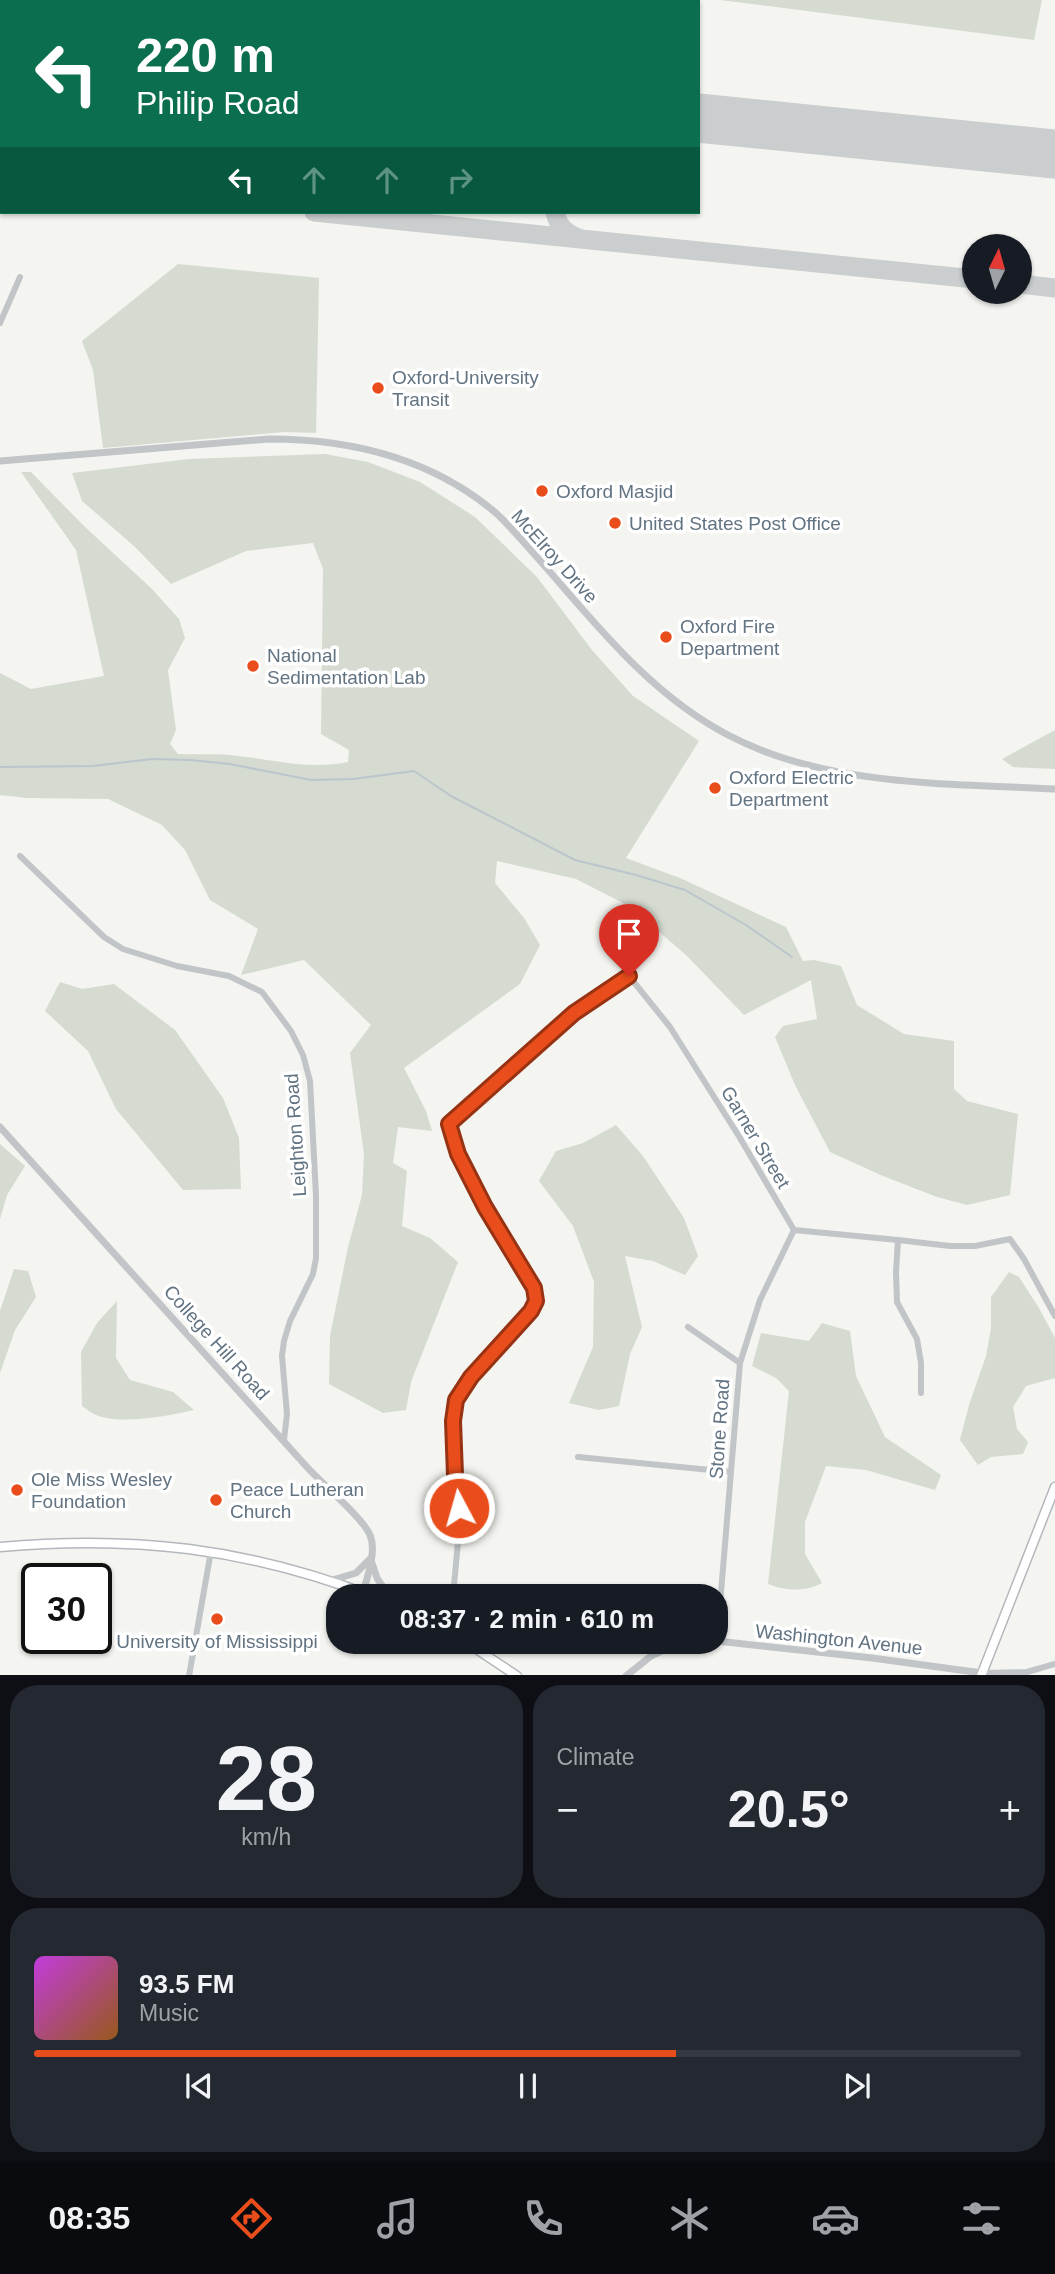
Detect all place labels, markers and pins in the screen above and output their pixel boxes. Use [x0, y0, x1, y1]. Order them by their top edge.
place label: Oxford-University Transit [392, 367, 539, 410]
marker: Oxford-University Transit [370, 380, 386, 396]
place label: Oxford Masjid [556, 481, 673, 502]
marker: Oxford Masjid [534, 483, 550, 499]
place label: United States Post Office [629, 513, 841, 534]
marker: United States Post Office [607, 515, 623, 531]
place label: Oxford Fire Department [680, 616, 780, 659]
marker: Oxford Fire Department [658, 629, 674, 645]
place label: National Sedimentation Lab [267, 645, 425, 688]
marker: National Sedimentation Lab [245, 658, 261, 674]
place label: Oxford Electric Department [729, 767, 854, 810]
marker: Oxford Electric Department [707, 780, 723, 796]
pin [599, 904, 659, 976]
place label: Ole Miss Wesley Foundation [31, 1469, 173, 1512]
place label: Peace Lutheran Church [230, 1479, 364, 1522]
marker: Ole Miss Wesley Foundation [9, 1482, 25, 1498]
marker: Peace Lutheran Church [208, 1492, 224, 1508]
marker: University of Mississippi [209, 1611, 225, 1627]
place label: University of Mississippi [116, 1631, 318, 1652]

